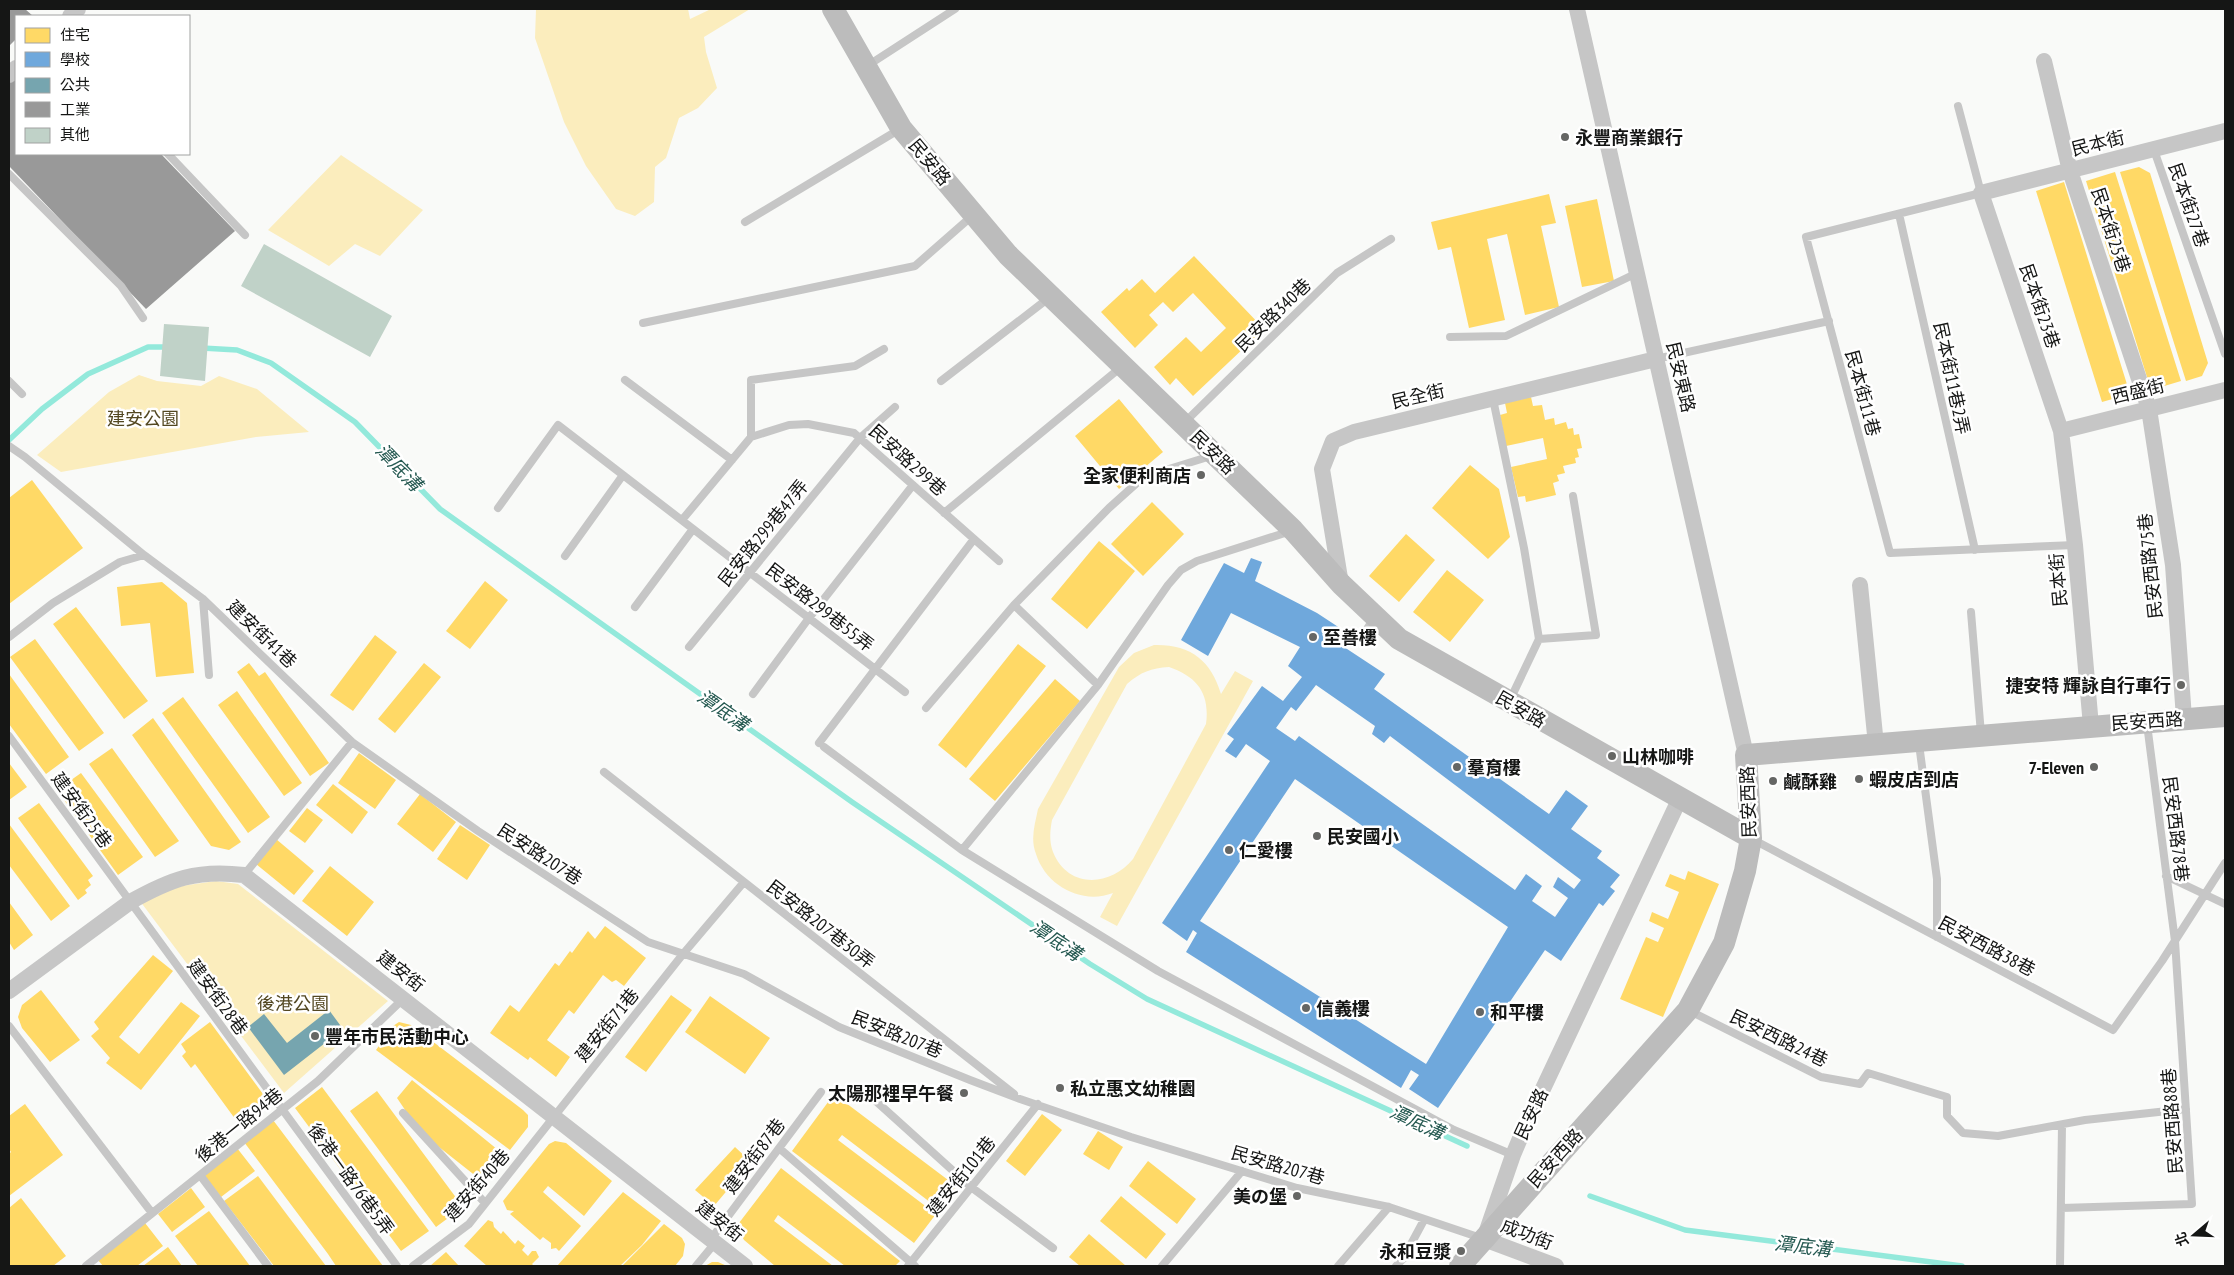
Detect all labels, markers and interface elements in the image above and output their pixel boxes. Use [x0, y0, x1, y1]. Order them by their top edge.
legend [15, 15, 190, 155]
text: 住宅 [60, 25, 90, 44]
text: 學校 [60, 50, 90, 69]
text: 公共 [60, 75, 90, 94]
text: 工業 [60, 100, 90, 119]
text: 其他 [60, 125, 90, 144]
street label: 民本街 [2069, 125, 2127, 161]
place label: 永豐商業銀行 [1575, 126, 1683, 149]
marker: 永豐商業銀行 [1559, 131, 1571, 143]
street label: 民安路 [904, 134, 956, 190]
street label: 民本街27巷 [2164, 160, 2214, 250]
street label: 民本街25巷 [2086, 185, 2136, 275]
street label: 民本街23巷 [2015, 261, 2065, 351]
street label: 民安路340巷 [1230, 273, 1316, 357]
street label: 民本街11巷2弄 [1929, 320, 1975, 436]
street label: 民安東路 [1662, 339, 1700, 415]
street label: 民本街11巷 [1840, 347, 1886, 439]
street label: 西盛街 [2109, 373, 2167, 409]
street label: 民全街 [1389, 379, 1447, 413]
park label: 建安公園 [107, 407, 179, 430]
street label: 民安路299巷 [865, 419, 951, 501]
street label: 民安路 [1186, 425, 1240, 479]
water label: 潭底溝 [371, 438, 430, 498]
place label: 全家便利商店 [1083, 464, 1191, 487]
marker: 全家便利商店 [1195, 469, 1207, 481]
street label: 民安路299巷47弄 [713, 475, 813, 591]
street label: 民安西路75巷 [2133, 512, 2167, 620]
street label: 民本街 [2044, 552, 2072, 608]
street label: 民安路299巷55弄 [762, 558, 878, 656]
street label: 建安街41巷 [222, 595, 302, 673]
place label: 至善樓 [1323, 626, 1377, 649]
marker: 至善樓 [1307, 631, 1319, 643]
place label: 捷安特 輝詠自行車行 [2005, 674, 2171, 697]
marker: 捷安特 輝詠自行車行 [2175, 679, 2187, 691]
water label: 潭底溝 [693, 684, 756, 738]
street label: 民安路 [1492, 686, 1550, 732]
street label: 民安西路 [2110, 707, 2184, 735]
place label: 山林咖啡 [1622, 745, 1694, 768]
marker: 山林咖啡 [1606, 750, 1618, 762]
place label: 羣育樓 [1467, 756, 1521, 779]
place label: 7-Eleven [2028, 756, 2084, 779]
marker: 羣育樓 [1451, 761, 1463, 773]
marker: 7-Eleven [2088, 761, 2100, 773]
street label: 民安西路 [1735, 766, 1761, 838]
street label: 建安街25巷 [47, 768, 117, 852]
place label: 蝦皮店到店 [1869, 768, 1959, 791]
place label: 鹹酥雞 [1783, 770, 1837, 793]
marker: 蝦皮店到店 [1853, 773, 1865, 785]
marker: 鹹酥雞 [1767, 775, 1779, 787]
street label: 民安西路78巷 [2158, 775, 2194, 883]
street label: 民安路207巷 [493, 818, 587, 890]
place label: 民安國小 [1327, 825, 1399, 848]
marker: 民安國小 [1311, 830, 1323, 842]
place label: 仁愛樓 [1239, 839, 1293, 862]
marker: 仁愛樓 [1223, 844, 1235, 856]
street label: 民安路207巷30弄 [763, 875, 879, 973]
street label: 民安西路38巷 [1935, 911, 2039, 981]
water label: 潭底溝 [1026, 914, 1089, 968]
street label: 建安街 [373, 945, 429, 997]
street label: 建安街28巷 [183, 955, 253, 1039]
street label: 建安街71巷 [570, 983, 644, 1067]
park label: 後港公園 [257, 992, 329, 1015]
place label: 信義樓 [1316, 997, 1370, 1020]
place label: 和平樓 [1490, 1001, 1544, 1024]
marker: 信義樓 [1300, 1002, 1312, 1014]
street label: 民安西路24巷 [1726, 1004, 1832, 1072]
street label: 民安路207巷 [848, 1005, 946, 1063]
marker: 和平樓 [1474, 1006, 1486, 1018]
place label: 豐年市民活動中心 [325, 1025, 469, 1048]
marker: 豐年市民活動中心 [309, 1030, 321, 1042]
street label: 民安西路88巷 [2157, 1067, 2187, 1175]
place label: 私立惠文幼稚園 [1070, 1077, 1196, 1100]
place label: 太陽那裡早午餐 [828, 1082, 954, 1105]
marker: 私立惠文幼稚園 [1054, 1082, 1066, 1094]
street label: 後港一路94巷 [190, 1083, 288, 1167]
street label: 民安路 [1509, 1085, 1553, 1143]
marker: 太陽那裡早午餐 [958, 1087, 970, 1099]
water label: 潭底溝 [1386, 1099, 1451, 1146]
street label: 建安街87巷 [718, 1114, 790, 1198]
street label: 後港一路76巷5弄 [303, 1119, 399, 1239]
street label: 民安西路 [1522, 1124, 1588, 1192]
street label: 建安街101巷 [922, 1131, 1000, 1221]
street label: 民安路207巷 [1229, 1141, 1327, 1189]
street label: 建安街40巷 [439, 1144, 515, 1226]
place label: 美の堡 [1233, 1185, 1287, 1208]
marker: 美の堡 [1291, 1190, 1303, 1202]
street label: 建安街 [692, 1195, 748, 1247]
north arrow [2169, 1210, 2219, 1260]
street label: 成功街 [1498, 1214, 1556, 1254]
text: 北 [2171, 1230, 2192, 1249]
water label: 潭底溝 [1773, 1231, 1836, 1262]
place label: 永和豆漿 [1379, 1240, 1451, 1263]
marker: 永和豆漿 [1455, 1245, 1467, 1257]

